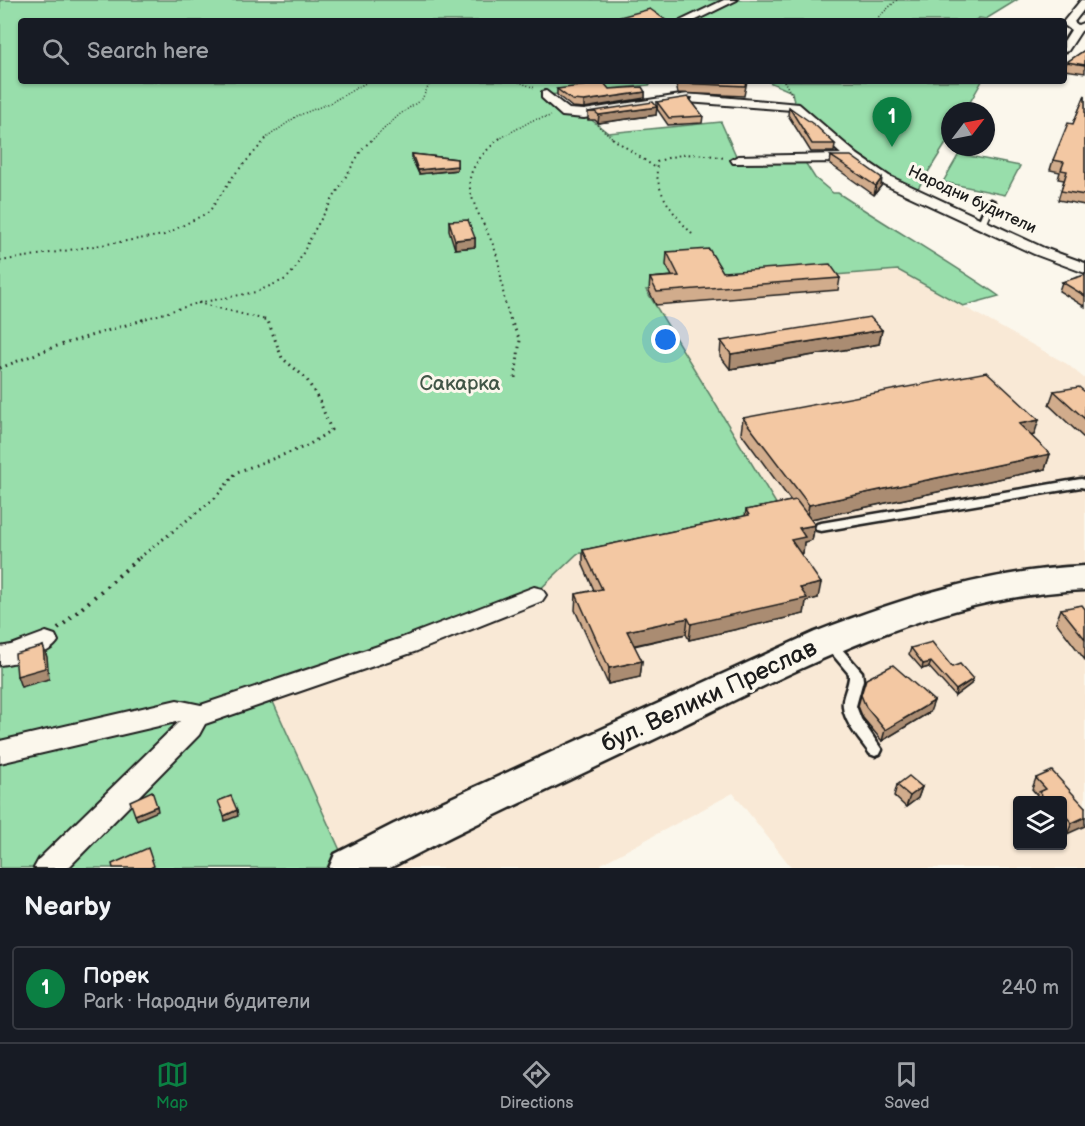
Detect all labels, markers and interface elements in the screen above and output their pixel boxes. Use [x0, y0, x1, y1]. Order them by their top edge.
search box [18, 18, 1067, 84]
icon: search [39, 35, 72, 68]
text: Search here [87, 38, 209, 65]
pin: 1 [872, 98, 912, 147]
north arrow [941, 102, 995, 156]
street label: Народни будители [905, 162, 1039, 238]
your location [651, 325, 680, 354]
park label: Сакарка [420, 372, 501, 396]
street label: бул. Велики Преслав [597, 633, 822, 759]
map controls [1013, 796, 1067, 850]
button: layers [1013, 796, 1067, 850]
text: Nearby [24, 892, 111, 923]
text: Порек [83, 963, 149, 990]
text: 1 [41, 976, 50, 1000]
text: 240 m [1002, 976, 1059, 1000]
text: Park · Народни будители [83, 990, 310, 1014]
tab: Map [156, 1058, 189, 1113]
tab: Directions [500, 1058, 573, 1113]
tab: Saved [884, 1058, 929, 1113]

